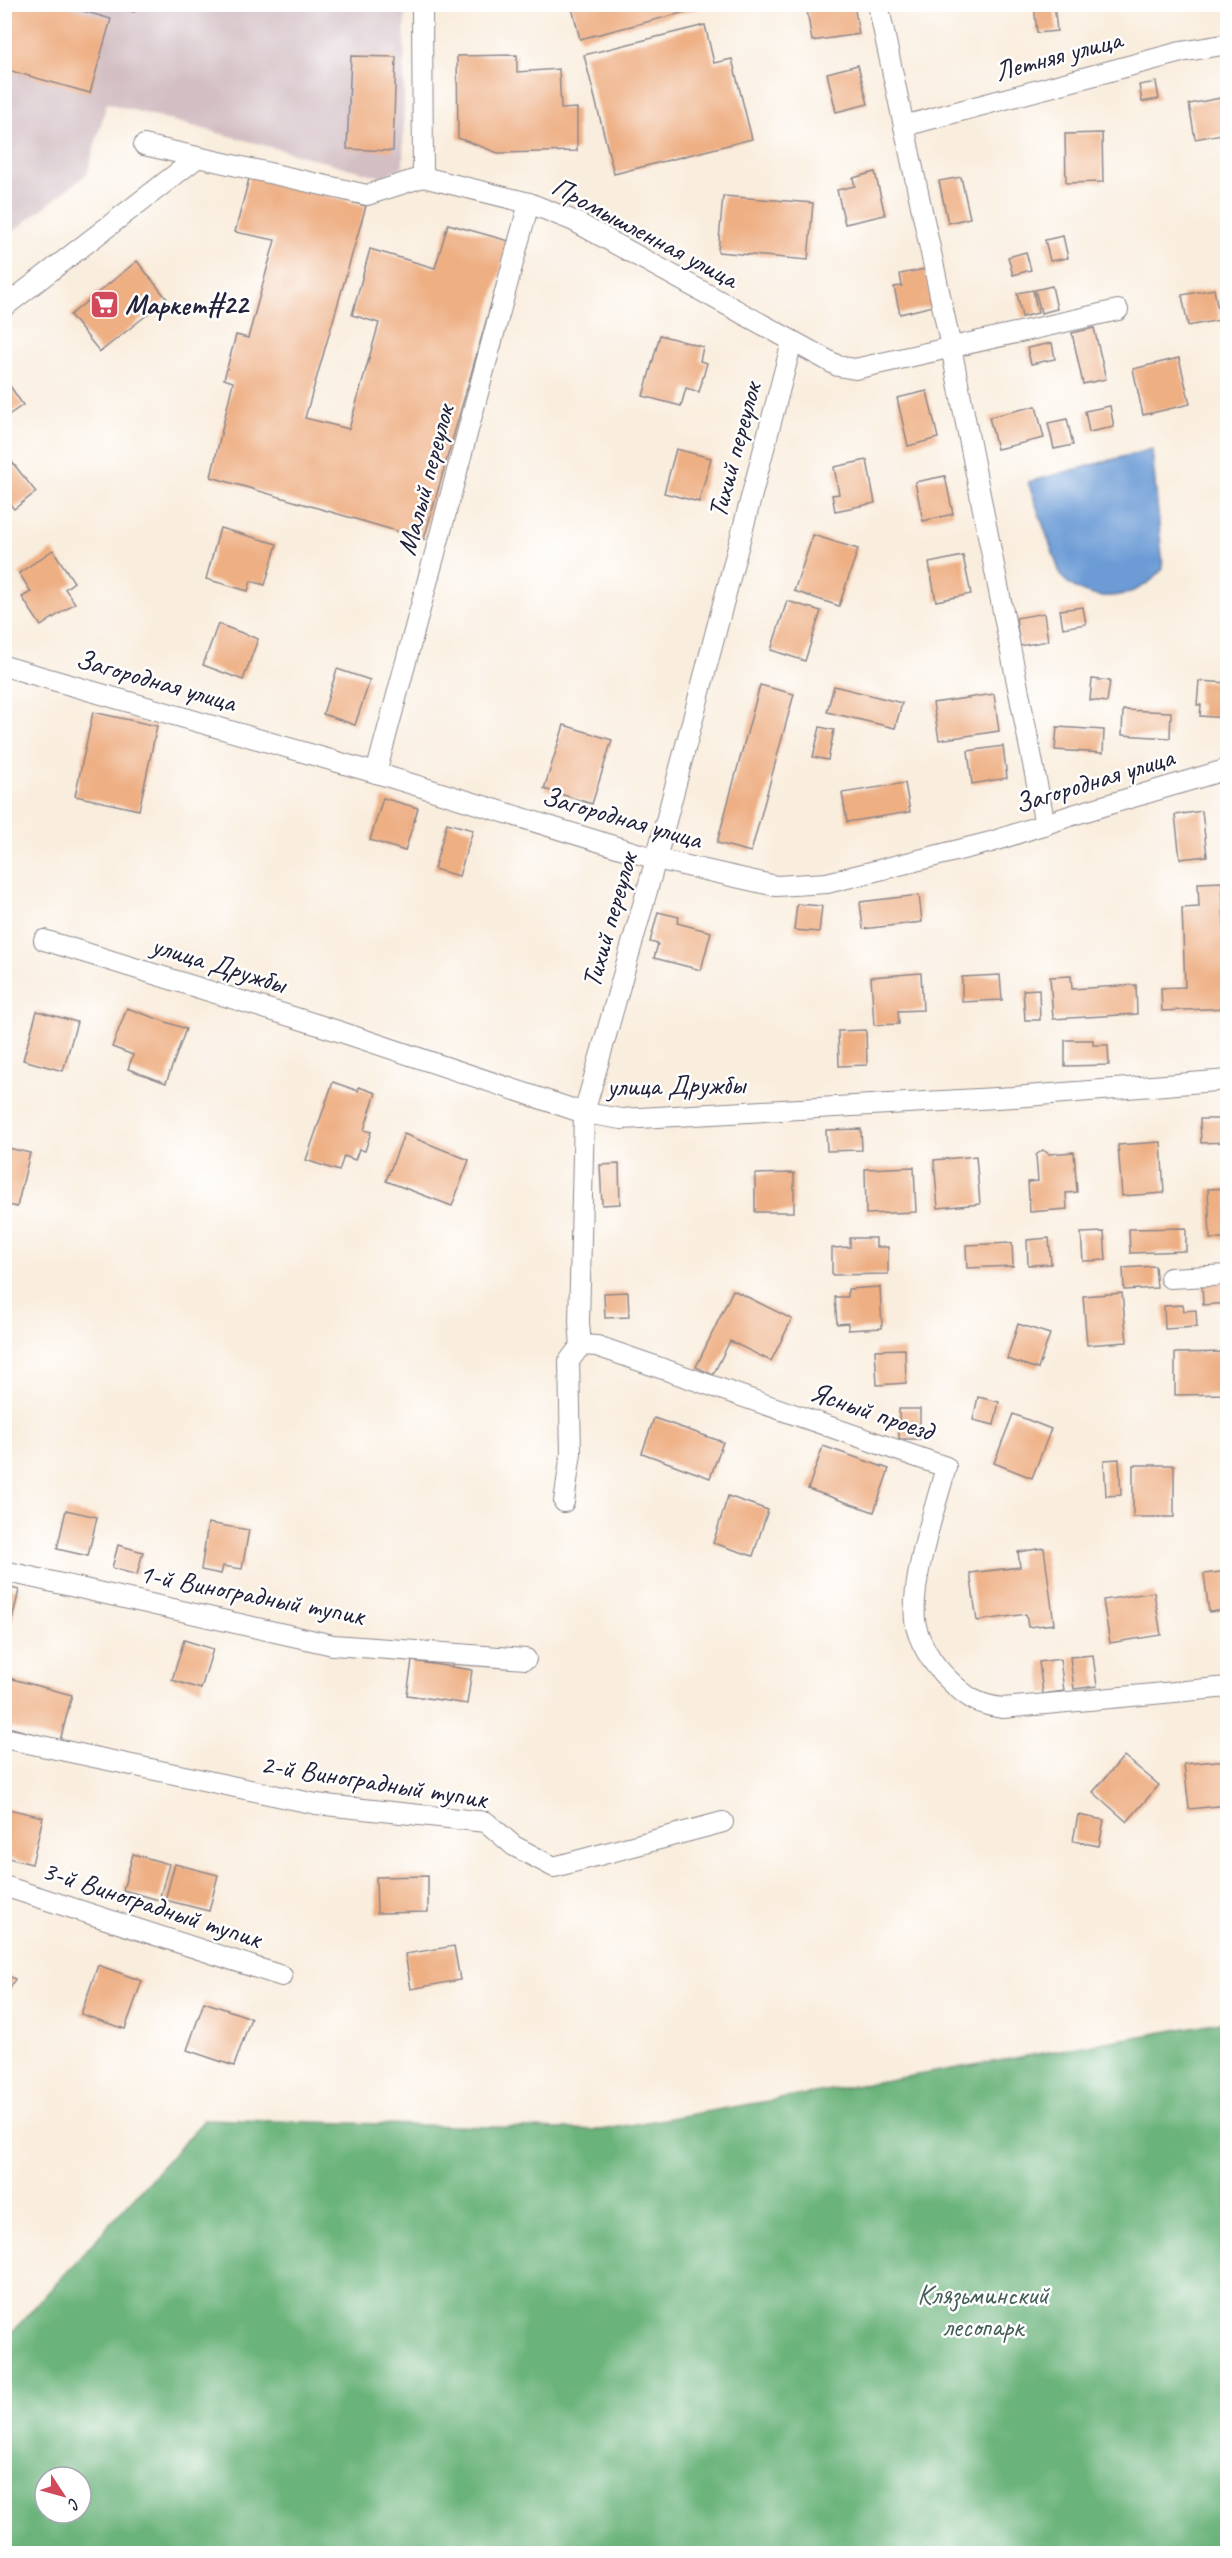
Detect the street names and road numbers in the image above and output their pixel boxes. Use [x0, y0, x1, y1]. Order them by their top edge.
street label: Летняя улица [991, 21, 1128, 89]
street label: Промышленная улица [546, 168, 746, 297]
street label: Тихий переулок [699, 376, 770, 522]
street label: Малый переулок [388, 399, 463, 559]
street label: Загородная улица [72, 640, 242, 720]
street label: Загородная улица [1010, 739, 1180, 821]
street label: Загородная улица [538, 777, 708, 857]
street label: Тихий переулок [573, 846, 646, 991]
street label: улица Дружбы [146, 926, 292, 1002]
street label: улица Дружбы [605, 1066, 748, 1104]
street label: Ясный проезд [806, 1374, 941, 1449]
street label: 1-й Виноградный тупик [136, 1555, 369, 1633]
street label: 2-й Виноградный тупик [258, 1746, 491, 1816]
street label: 3-й Виноградный тупик [38, 1852, 268, 1957]

